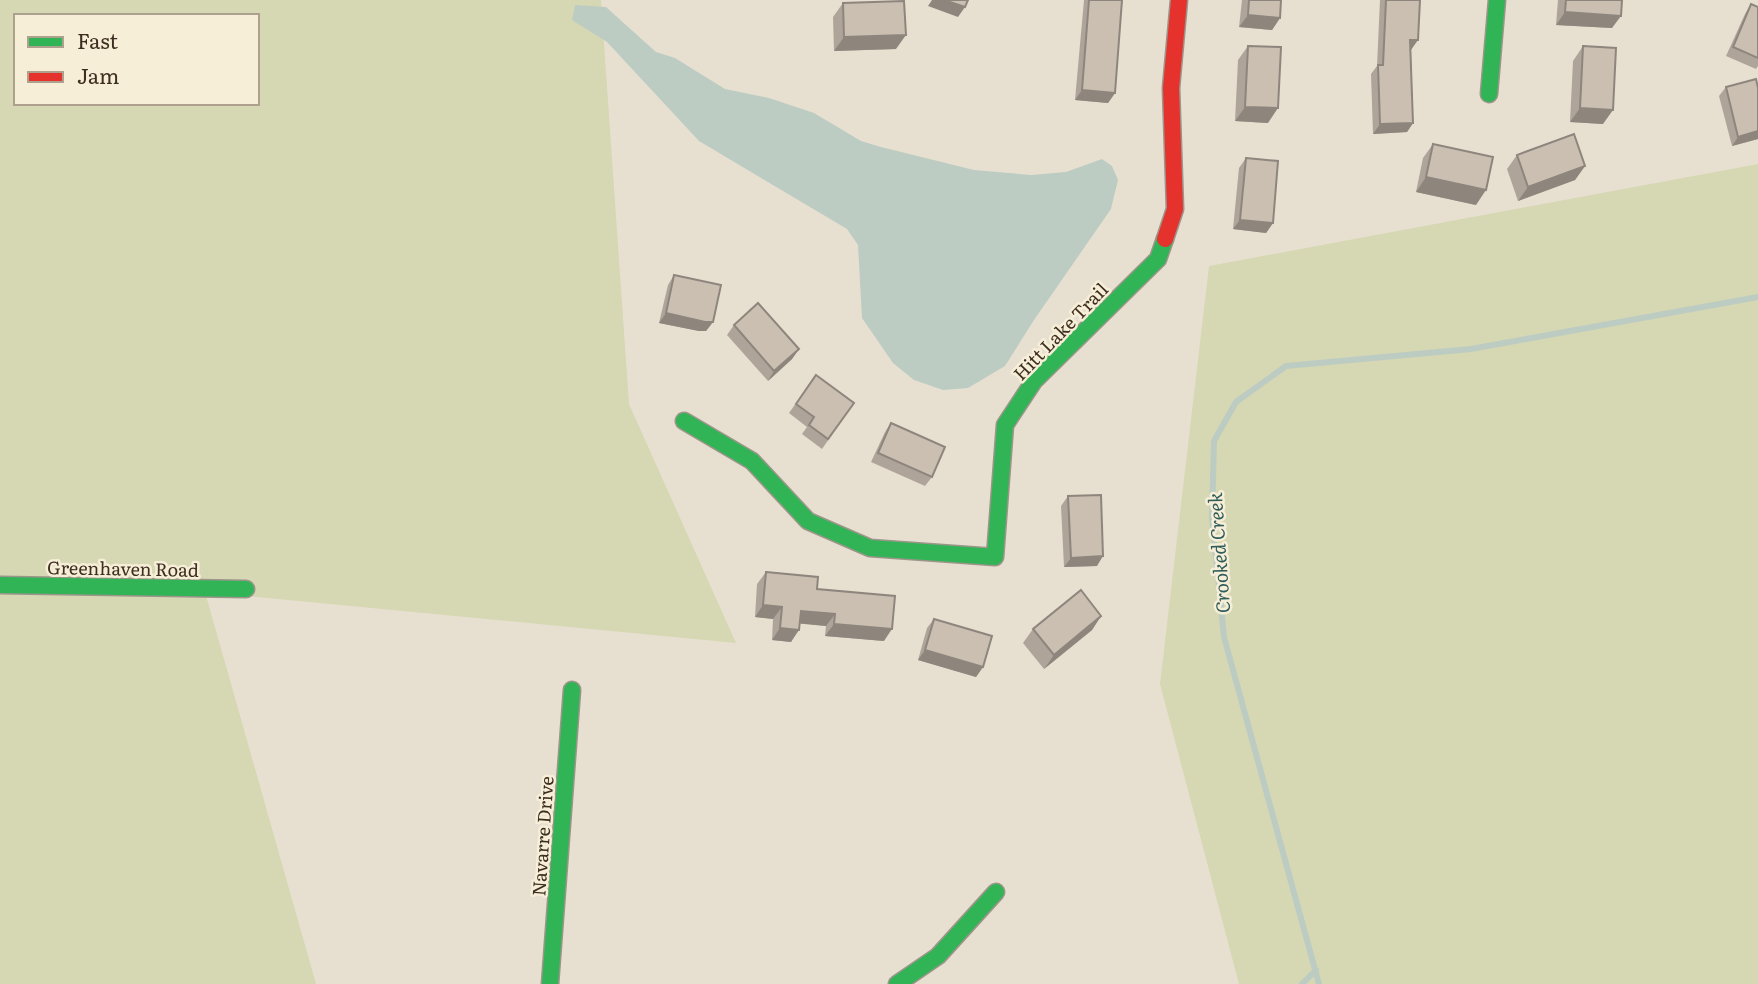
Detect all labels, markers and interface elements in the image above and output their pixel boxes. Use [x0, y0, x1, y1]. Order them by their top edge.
legend [14, 14, 259, 105]
text: Fast [77, 24, 118, 55]
text: Jam [77, 59, 119, 90]
street label: Hitt Lake Trail [1006, 276, 1114, 386]
water label: Crooked Creek [1200, 491, 1236, 614]
street label: Greenhaven Road [47, 553, 199, 583]
street label: Navarre Drive [524, 775, 560, 897]

